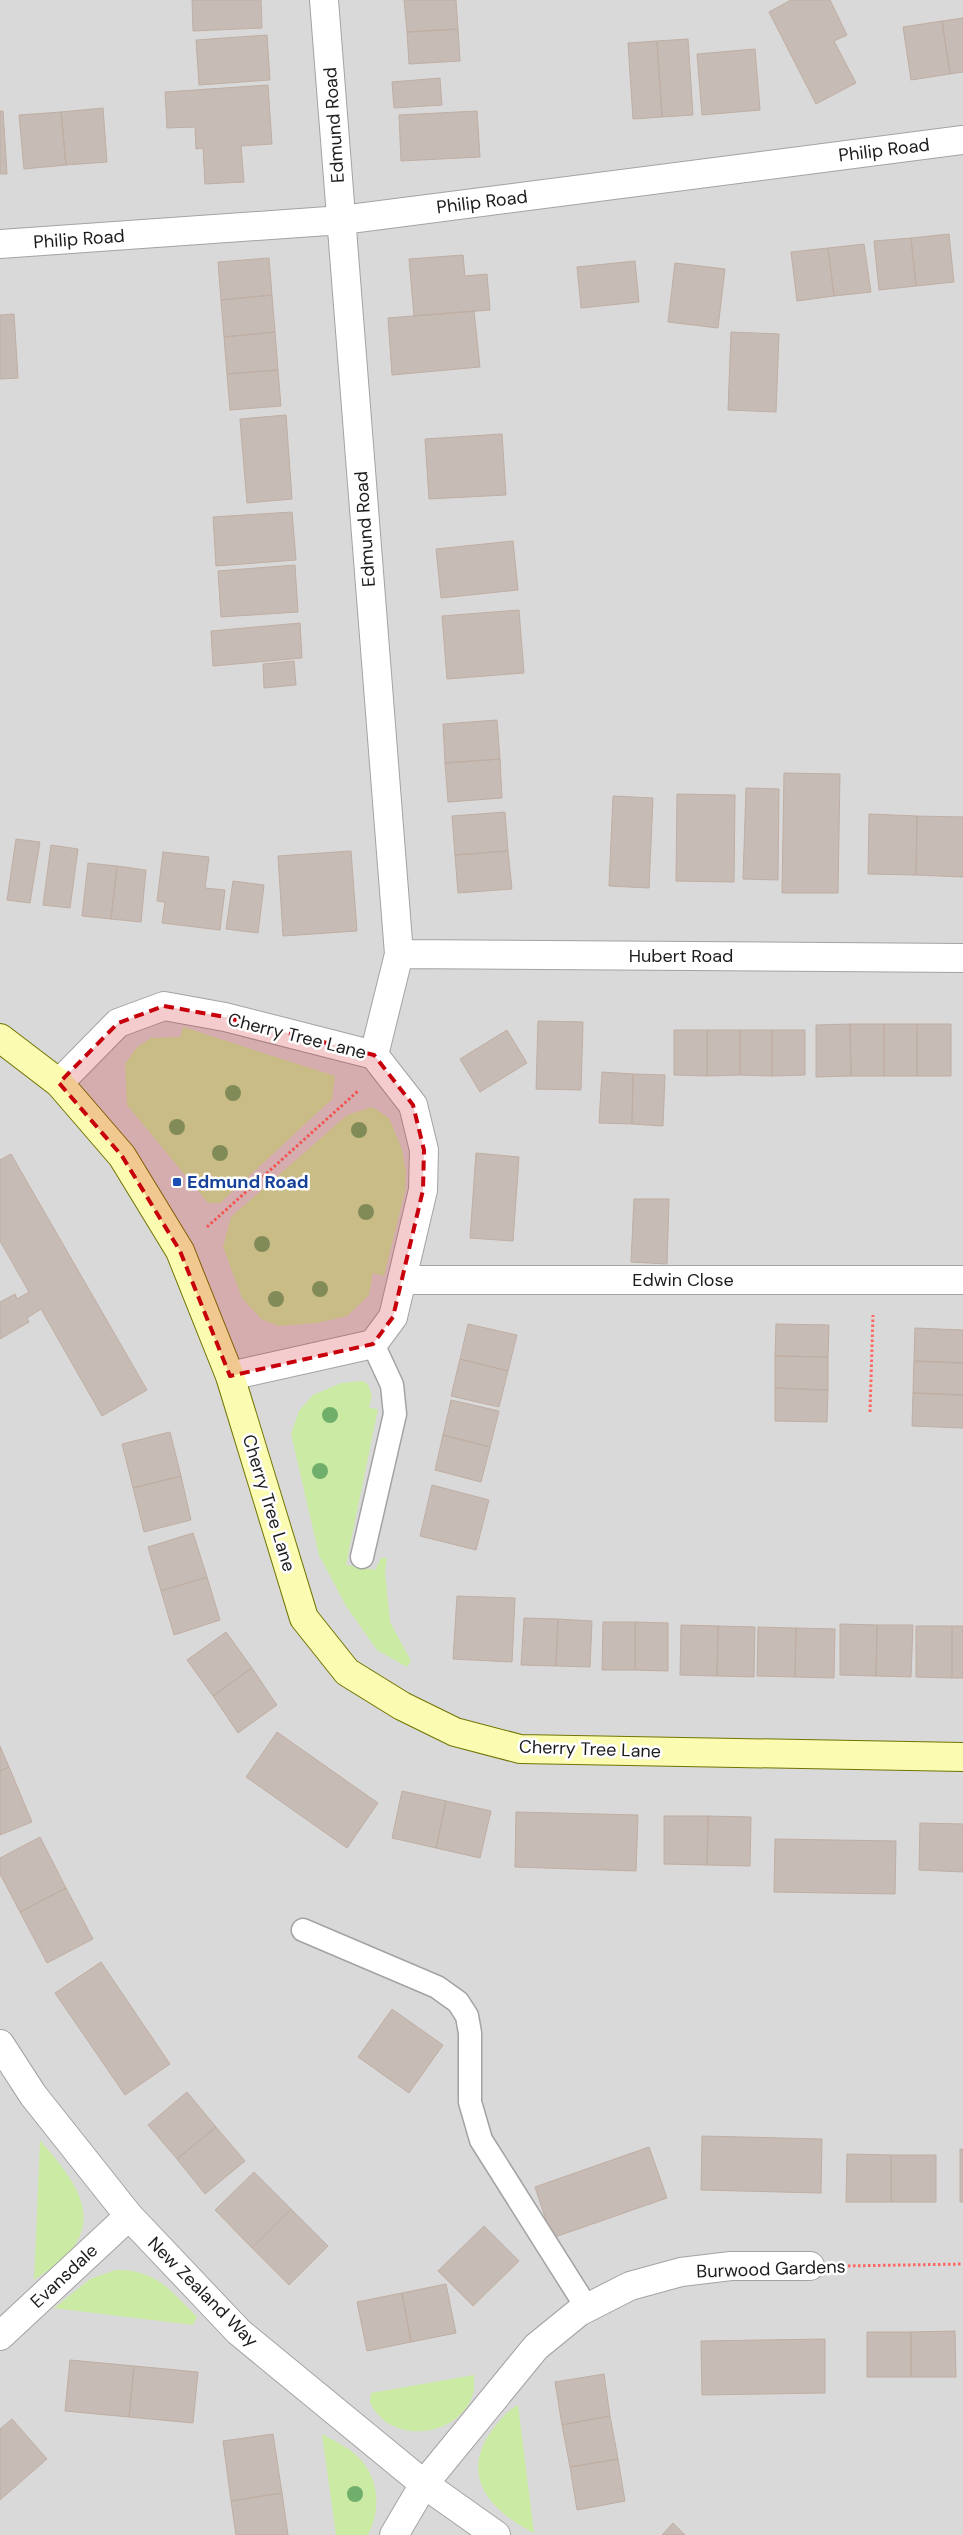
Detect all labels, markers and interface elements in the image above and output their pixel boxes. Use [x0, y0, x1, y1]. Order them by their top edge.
street label: Edmund Road [318, 66, 350, 184]
street label: Philip Road [837, 133, 931, 167]
street label: Philip Road [435, 185, 529, 219]
street label: Philip Road [33, 224, 125, 254]
street label: Edmund Road [349, 470, 381, 588]
street label: Hubert Road [629, 944, 733, 968]
street label: Cherry Tree Lane [225, 1007, 369, 1065]
place label: Edmund Road [187, 1170, 309, 1194]
marker: Edmund Road [171, 1176, 183, 1188]
street label: Edwin Close [632, 1268, 734, 1292]
street label: Cherry Tree Lane [237, 1432, 301, 1574]
street label: Cherry Tree Lane [519, 1735, 661, 1763]
street label: New Zealand Way [143, 2232, 263, 2352]
street label: Evansdale [25, 2239, 103, 2313]
street label: Burwood Gardens [696, 2254, 846, 2284]

